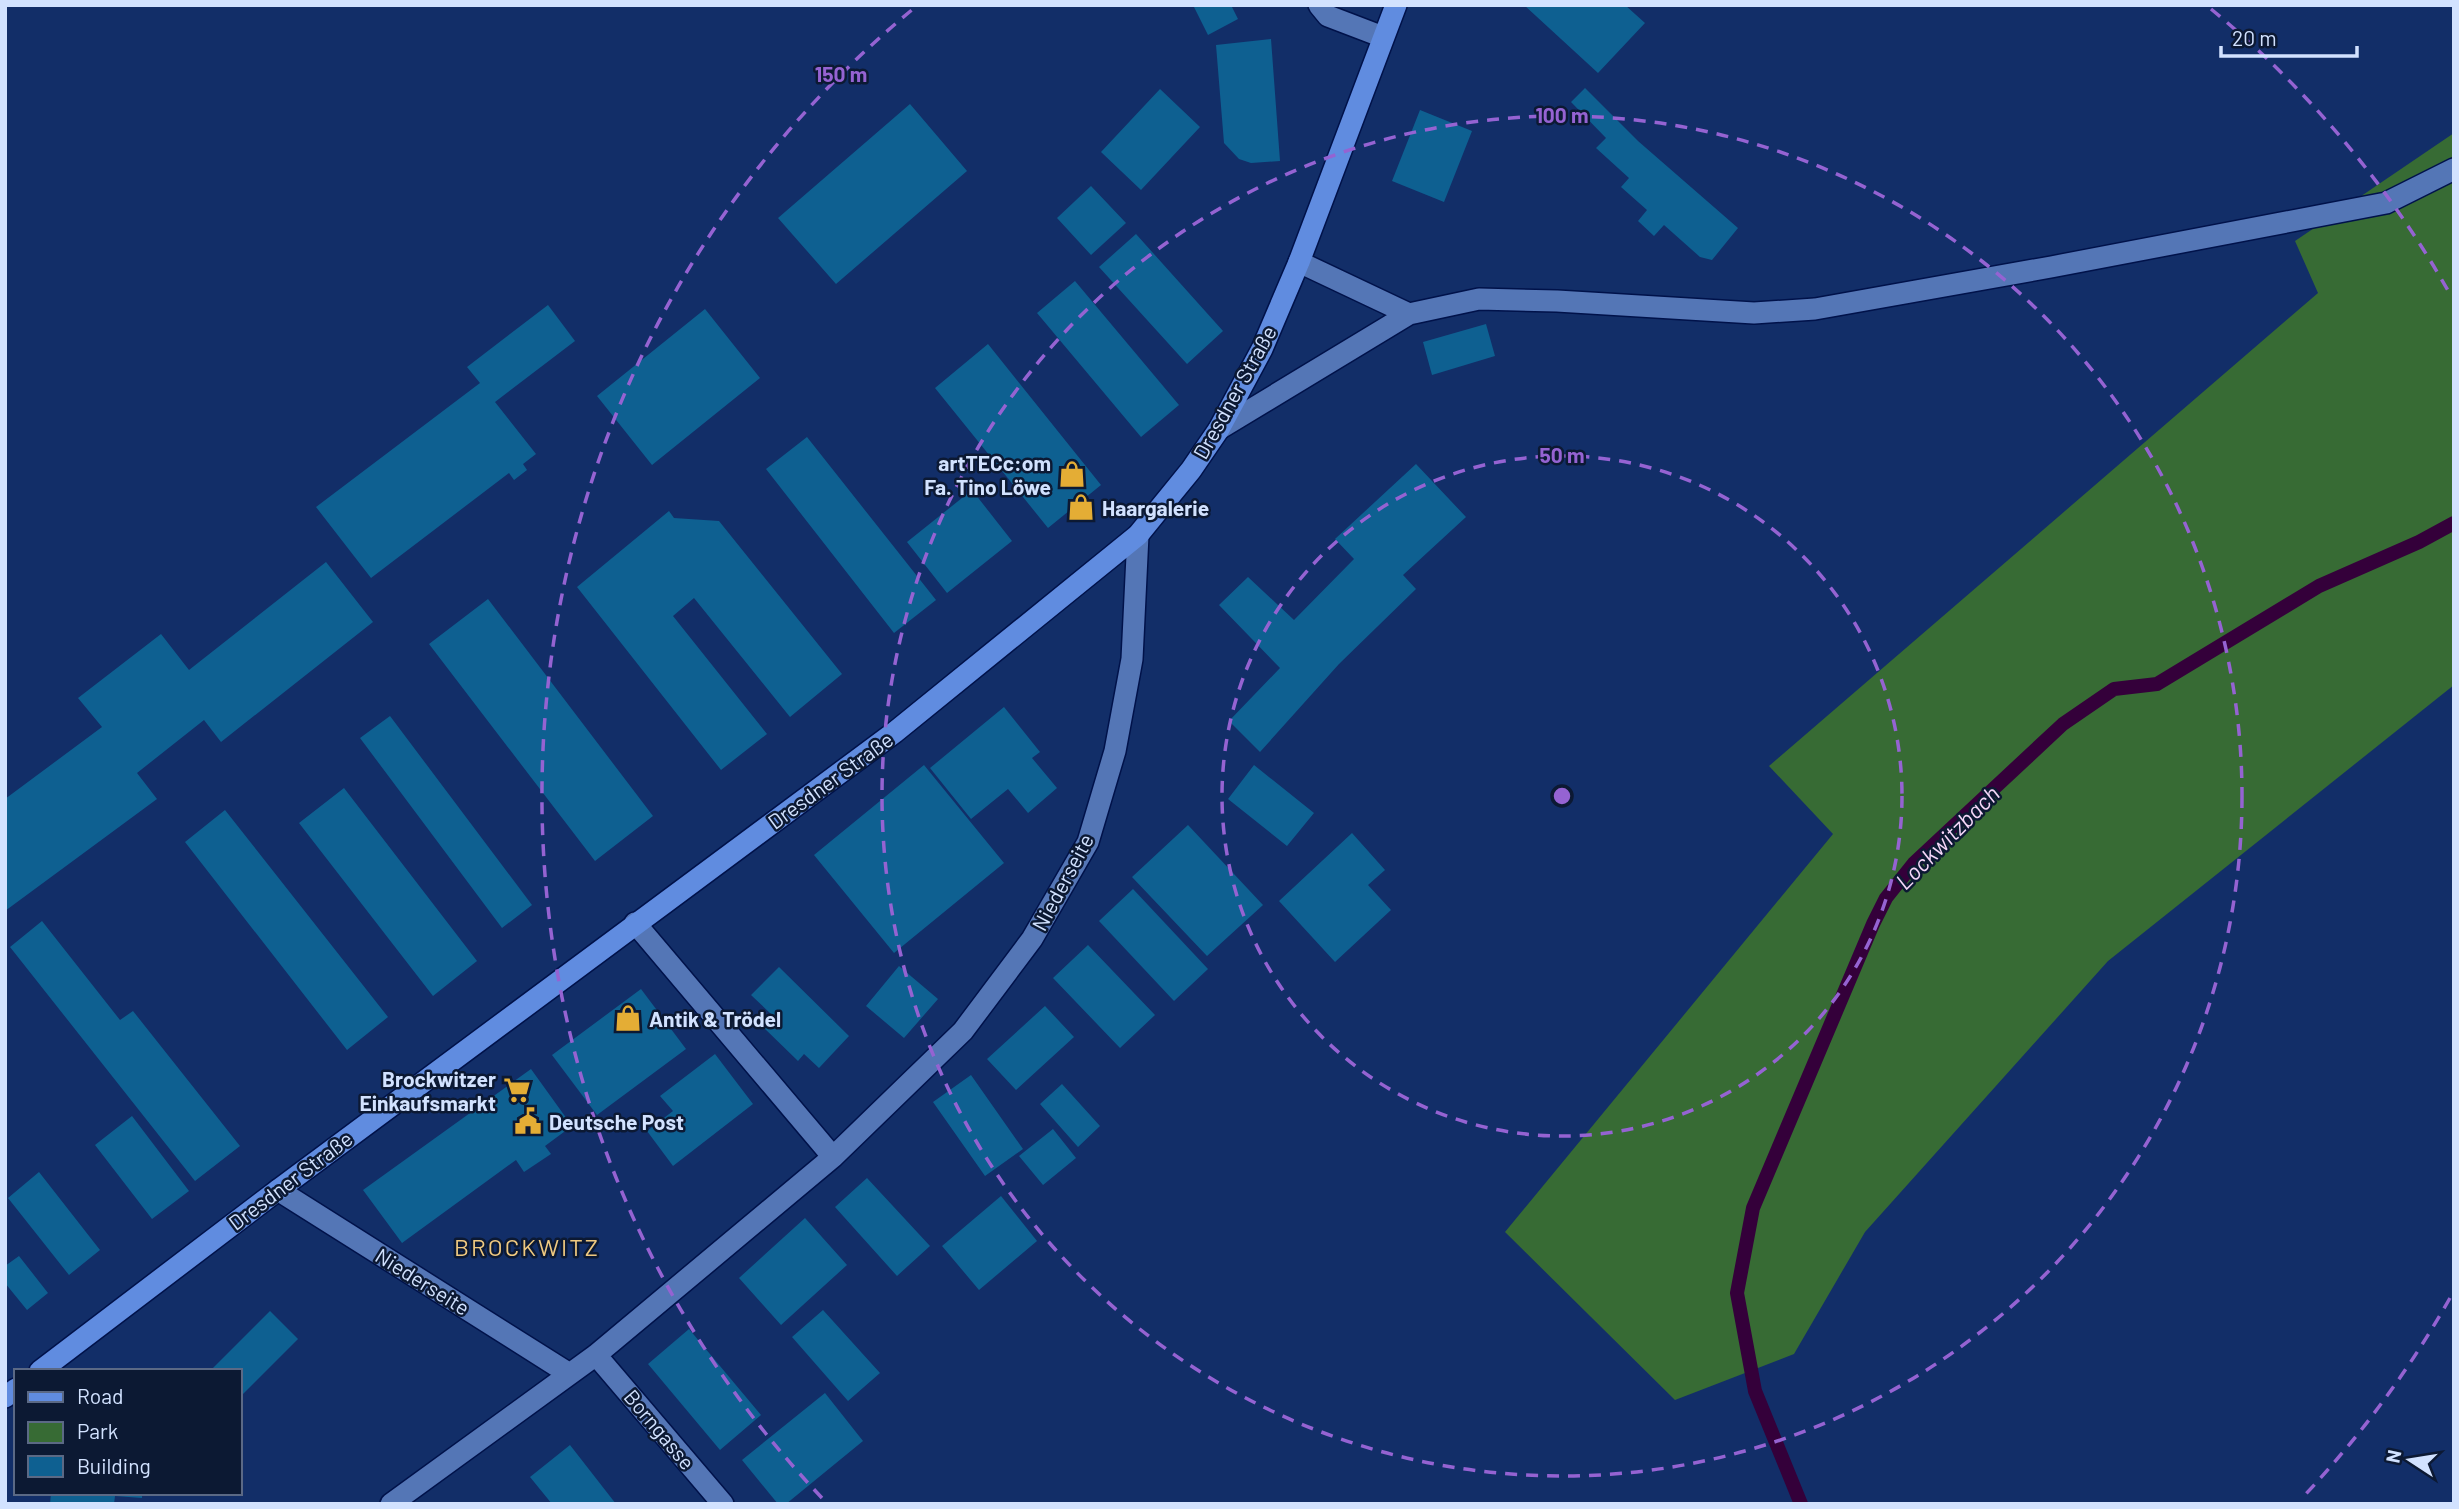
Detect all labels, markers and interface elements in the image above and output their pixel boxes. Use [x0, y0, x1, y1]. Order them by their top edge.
scale bar [2221, 14, 2358, 58]
text: 20 m [2232, 25, 2277, 50]
text: 150 m [815, 61, 867, 86]
text: 100 m [1535, 102, 1589, 127]
street label: Dresdner Straße [1187, 321, 1281, 463]
text: 50 m [1539, 442, 1585, 467]
place label: artTECc:om Fa. Tino Löwe [924, 450, 1051, 499]
shop icon: artTECc:om Fa. Tino Löwe [1057, 459, 1087, 489]
shop icon: Haargalerie [1066, 492, 1096, 522]
place label: Haargalerie [1102, 495, 1209, 520]
street label: Dresdner Straße [763, 726, 897, 834]
water label: Lockwitzbach [1889, 779, 2005, 895]
centre of rings [1550, 784, 1574, 808]
street label: Niederseite [1026, 829, 1098, 935]
shop icon: Antik & Trödel [613, 1003, 643, 1033]
place label: Antik & Trödel [649, 1006, 781, 1031]
place label: Brockwitzer Einkaufsmarkt [359, 1066, 496, 1115]
supermarket icon: Brockwitzer Einkaufsmarkt [502, 1075, 532, 1105]
public building icon: Deutsche Post [513, 1106, 543, 1136]
place label: Deutsche Post [549, 1109, 684, 1134]
street label: Dresdner Straße [223, 1125, 357, 1235]
district label: BROCKWITZ [454, 1232, 600, 1261]
street label: Niederseite [371, 1242, 475, 1320]
legend [14, 1369, 242, 1495]
text: Road [77, 1383, 123, 1408]
street label: Borngasse [619, 1384, 701, 1474]
text: Park [77, 1418, 118, 1443]
north arrow [2375, 1425, 2445, 1495]
text: N [2380, 1448, 2405, 1465]
text: Building [77, 1453, 151, 1478]

